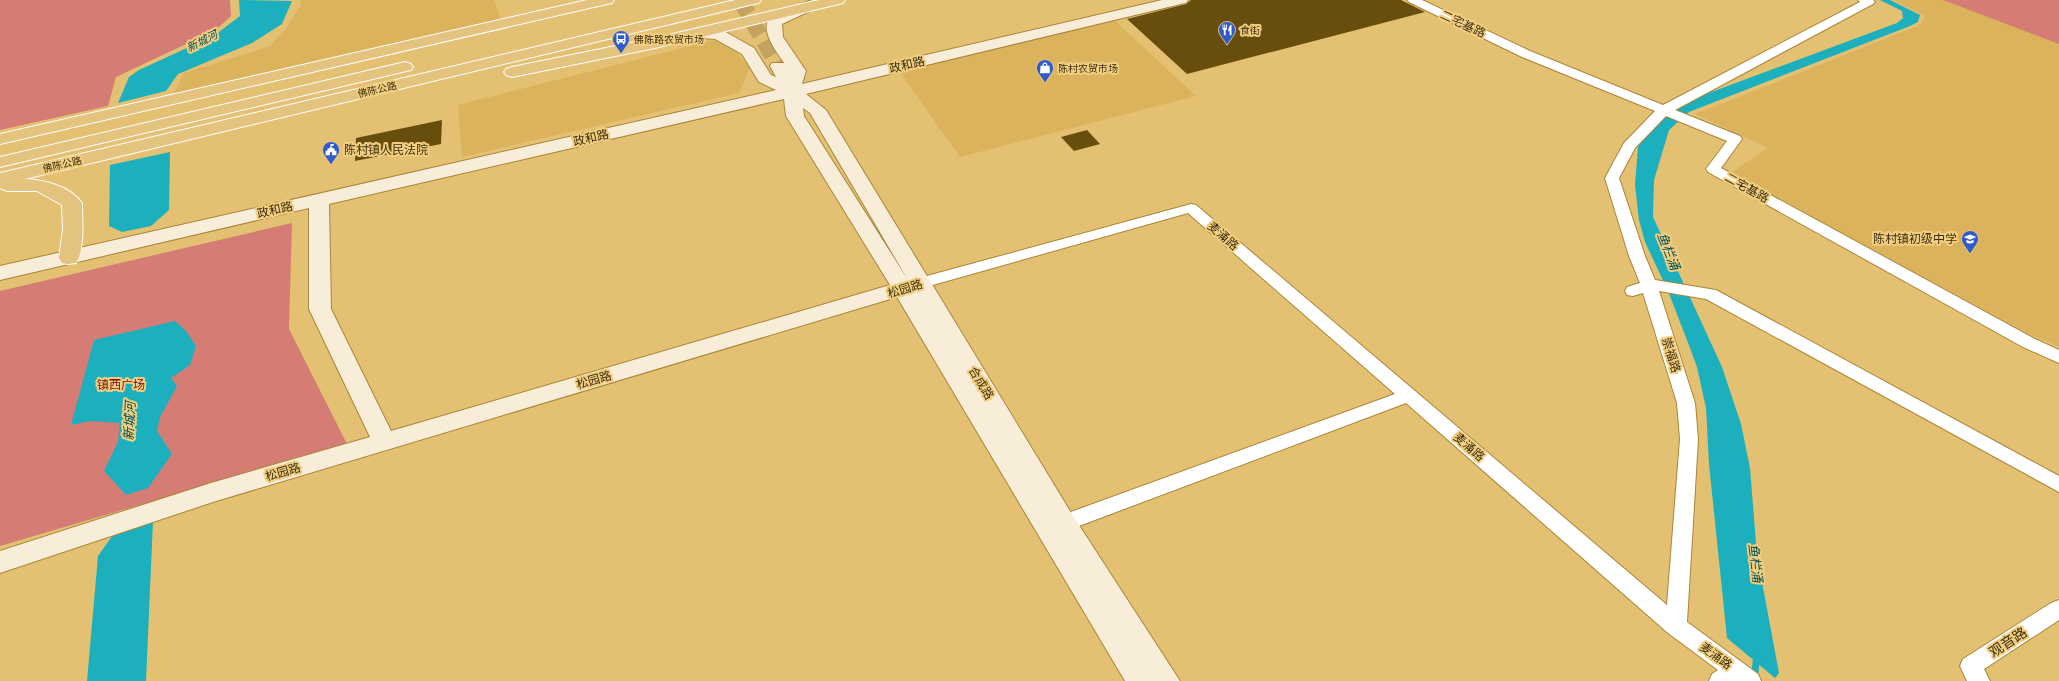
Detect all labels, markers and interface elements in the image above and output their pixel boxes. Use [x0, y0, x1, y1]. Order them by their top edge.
street label: 二宅基路 [1437, 7, 1488, 42]
restaurant icon: 食街 [1217, 20, 1237, 45]
place label: 食街 [1240, 24, 1260, 38]
water label: 新城河 [184, 26, 222, 56]
bus stop icon: 佛陈路农贸市场 [611, 29, 631, 54]
place label: 佛陈路农贸市场 [633, 33, 704, 47]
street label: 政和路 [888, 53, 927, 78]
shop icon: 陈村农贸市场 [1035, 58, 1055, 83]
place label: 陈村农贸市场 [1058, 62, 1118, 76]
street label: 佛陈公路 [355, 79, 398, 102]
street label: 政和路 [572, 126, 611, 151]
public building icon: 陈村镇人民法院 [321, 140, 341, 165]
place label: 陈村镇人民法院 [344, 142, 428, 159]
street label: 佛陈公路 [40, 154, 83, 177]
street label: 二宅基路 [1722, 169, 1772, 208]
street label: 政和路 [256, 198, 295, 223]
street label: 麦涌路 [1204, 218, 1242, 255]
school or university icon: 陈村镇初级中学 [1960, 229, 1980, 254]
water label: 鱼栏涌 [1652, 230, 1684, 275]
place label: 陈村镇初级中学 [1873, 231, 1957, 248]
street label: 松园路 [885, 276, 925, 303]
street label: 崇福路 [1657, 335, 1684, 375]
street label: 合成路 [964, 363, 997, 403]
street label: 松园路 [574, 367, 614, 394]
park label: 镇西广场 [97, 377, 145, 394]
water label: 新城河 [120, 398, 140, 441]
street label: 麦涌路 [1450, 429, 1488, 466]
street label: 松园路 [263, 459, 303, 486]
water label: 鱼栏涌 [1744, 543, 1767, 586]
street label: 观音路 [1985, 623, 2032, 663]
street label: 麦涌路 [1696, 639, 1735, 674]

